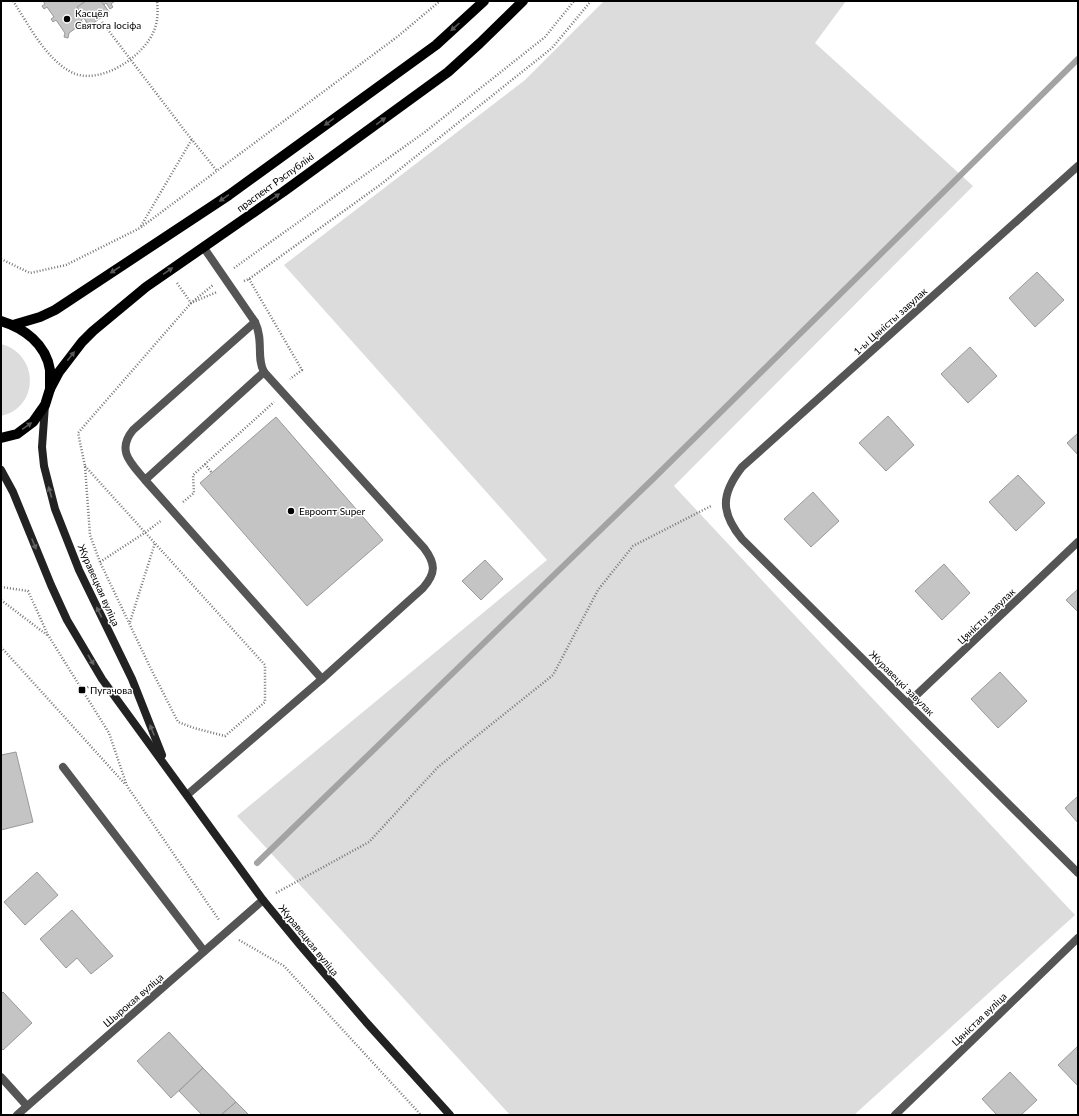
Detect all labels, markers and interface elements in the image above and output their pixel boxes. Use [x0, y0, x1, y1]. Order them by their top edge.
place label: Касцёл Святога Іосіфа [75, 7, 141, 31]
marker: Касцёл Святога Іосіфа [62, 14, 72, 24]
one-way arrow [450, 23, 460, 32]
one-way arrow [375, 117, 386, 125]
one-way arrow [324, 118, 334, 126]
street label: праспект Рэспублікі [234, 150, 316, 214]
one-way arrow [270, 193, 281, 201]
one-way arrow [218, 194, 229, 202]
one-way arrow [110, 267, 121, 274]
one-way arrow [163, 267, 173, 275]
street label: 1-ы Цяністы завулак [851, 284, 930, 357]
one-way arrow [66, 350, 75, 361]
one-way arrow [21, 422, 32, 431]
one-way arrow [47, 485, 53, 497]
place label: Евроопт Super [299, 505, 366, 517]
marker: Евроопт Super [286, 506, 296, 516]
one-way arrow [31, 538, 37, 549]
street label: Журавецкая вуліца [76, 542, 122, 628]
street label: Цяністы завулак [955, 585, 1018, 646]
one-way arrow [96, 606, 102, 618]
street label: Журавецкі завулак [867, 648, 938, 719]
one-way arrow [87, 655, 95, 665]
place label: Пугачова [90, 684, 132, 696]
marker: Пугачова [77, 685, 87, 695]
one-way arrow [149, 724, 155, 736]
street label: Журавецкая вуліца [277, 902, 341, 978]
street label: Шырокая вуліца [101, 971, 165, 1029]
street label: Цяністая вуліца [949, 990, 1009, 1048]

